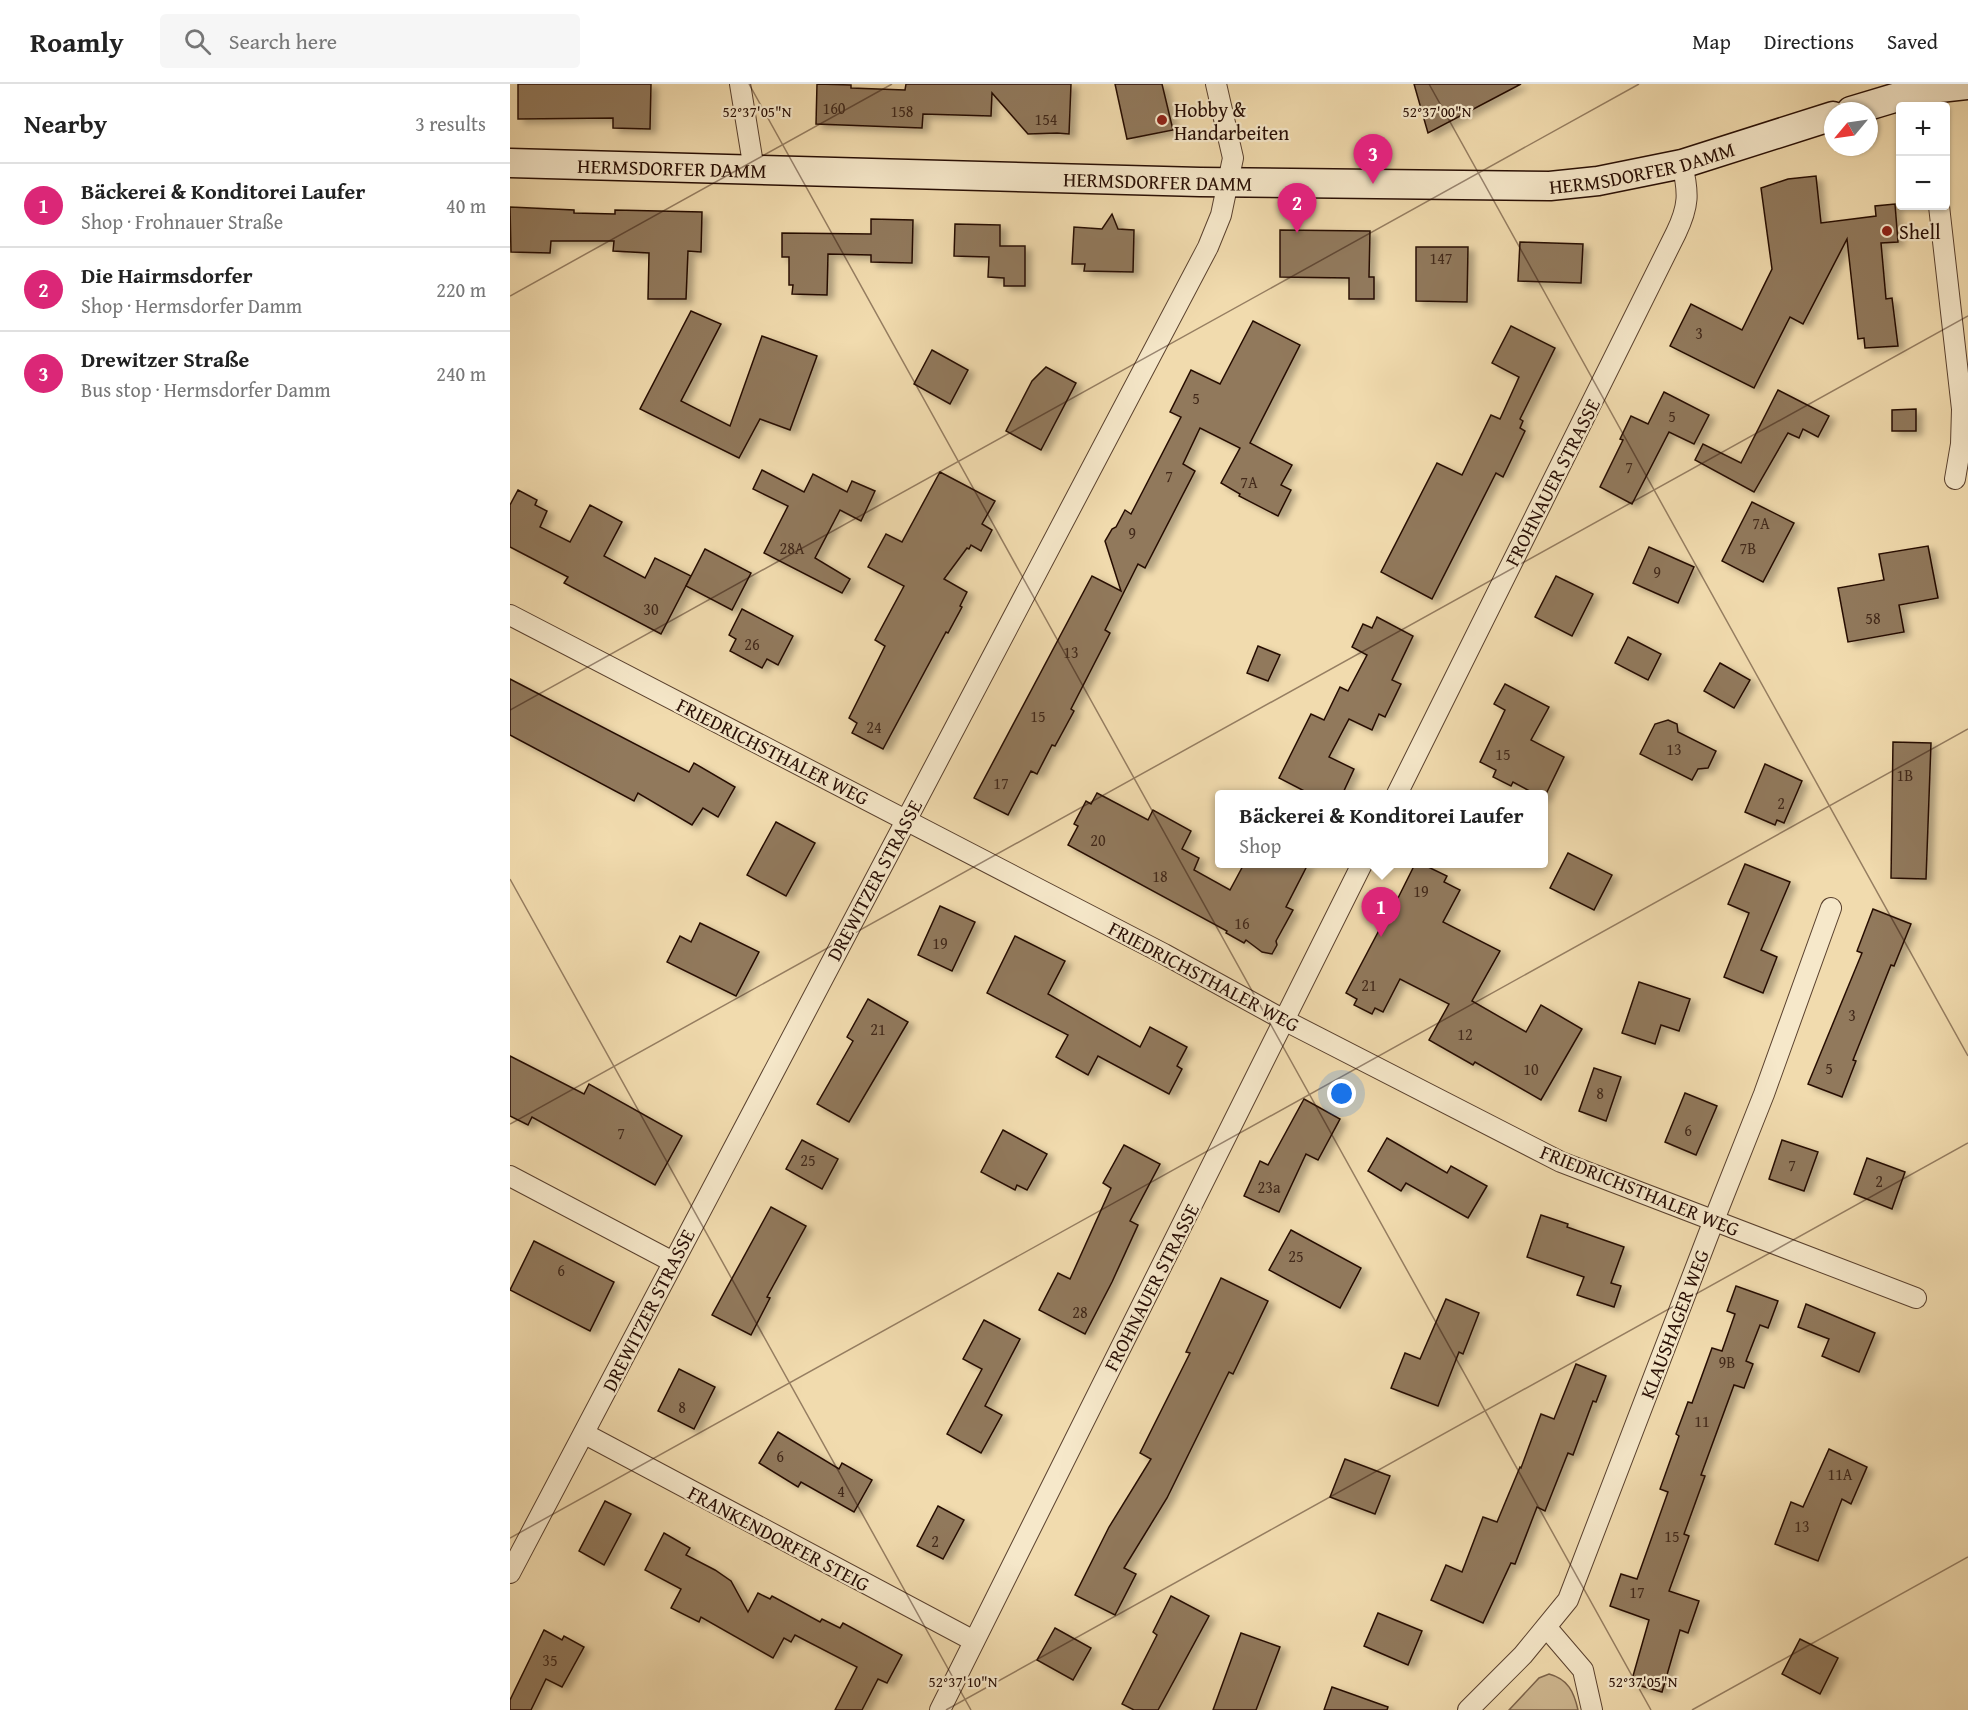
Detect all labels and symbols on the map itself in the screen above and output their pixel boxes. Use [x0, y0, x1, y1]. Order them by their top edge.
place label: Hobby & Handarbeiten [1174, 95, 1289, 147]
house number: 160 [822, 96, 846, 120]
house number: 158 [890, 99, 914, 123]
text: 52°37'05"N [723, 101, 792, 122]
text: 52°37'00"N [1403, 101, 1472, 122]
north arrow [1824, 102, 1878, 156]
house number: 154 [1034, 107, 1058, 131]
marker: Hobby & Handarbeiten [1155, 113, 1169, 127]
street label: HERMSDORFER DAMM [1548, 134, 1738, 201]
pin: 3 [1354, 135, 1392, 184]
street label: HERMSDORFER DAMM [577, 150, 767, 185]
street label: HERMSDORFER DAMM [1063, 164, 1253, 197]
pin: 2 [1278, 184, 1316, 233]
place label: Shell [1899, 217, 1941, 246]
marker: Shell [1880, 224, 1894, 238]
house number: 147 [1429, 246, 1453, 270]
house number: 3 [1695, 321, 1703, 345]
house number: 5 [1192, 386, 1200, 410]
street label: FROHNAUER STRASSE [1497, 393, 1607, 571]
house number: 5 [1668, 404, 1676, 428]
house number: 7 [1625, 455, 1633, 479]
house number: 7 [1165, 464, 1173, 488]
house number: 7A [1240, 470, 1258, 494]
house number: 7A [1752, 511, 1770, 535]
house number: 9 [1128, 521, 1136, 545]
house number: 28A [779, 536, 805, 560]
house number: 7B [1740, 536, 1756, 560]
house number: 9 [1653, 560, 1661, 584]
house number: 30 [643, 597, 659, 621]
house number: 58 [1865, 606, 1881, 630]
house number: 26 [744, 632, 760, 656]
house number: 13 [1063, 640, 1079, 664]
street label: FRIEDRICHSTHALER WEG [672, 690, 874, 812]
house number: 15 [1030, 704, 1046, 728]
house number: 24 [866, 715, 882, 739]
house number: 13 [1666, 737, 1682, 761]
house number: 15 [1495, 742, 1511, 766]
house number: 1B [1897, 763, 1913, 787]
house number: 17 [993, 771, 1009, 795]
house number: 2 [1777, 791, 1785, 815]
street label: DREWITZER STRASSE [819, 794, 929, 966]
house number: 20 [1090, 828, 1106, 852]
house number: 18 [1152, 864, 1168, 888]
house number: 19 [1413, 879, 1429, 903]
pin: 1 [1362, 888, 1400, 937]
house number: 16 [1234, 911, 1250, 935]
street label: FRIEDRICHSTHALER WEG [1103, 913, 1305, 1039]
house number: 19 [932, 931, 948, 955]
house number: 21 [1361, 973, 1377, 997]
house number: 3 [1848, 1003, 1856, 1027]
house number: 21 [870, 1017, 886, 1041]
house number: 12 [1457, 1022, 1473, 1046]
house number: 5 [1825, 1056, 1833, 1080]
house number: 10 [1523, 1057, 1539, 1081]
your location [1327, 1079, 1356, 1108]
house number: 8 [1596, 1081, 1604, 1105]
house number: 6 [1684, 1118, 1692, 1142]
house number: 7 [617, 1121, 625, 1145]
street label: FRIEDRICHSTHALER WEG [1536, 1137, 1744, 1243]
house number: 25 [800, 1148, 816, 1172]
house number: 7 [1788, 1153, 1796, 1177]
house number: 2 [1875, 1169, 1883, 1193]
house number: 23a [1258, 1175, 1281, 1199]
street label: FROHNAUER STRASSE [1096, 1198, 1206, 1376]
street label: DREWITZER STRASSE [594, 1224, 702, 1396]
house number: 25 [1288, 1244, 1304, 1268]
street label: KLAUSHAGER WEG [1632, 1245, 1716, 1403]
house number: 6 [557, 1258, 565, 1282]
house number: 28 [1072, 1300, 1088, 1324]
house number: 9B [1719, 1350, 1735, 1374]
house number: 8 [678, 1395, 686, 1419]
house number: 11 [1694, 1409, 1710, 1433]
house number: 6 [776, 1444, 784, 1468]
house number: 11A [1827, 1462, 1853, 1486]
street label: FRANKENDORFER STEIG [683, 1478, 875, 1598]
house number: 4 [837, 1479, 845, 1503]
house number: 13 [1794, 1514, 1810, 1538]
house number: 15 [1664, 1524, 1680, 1548]
house number: 2 [931, 1529, 939, 1553]
house number: 17 [1629, 1580, 1645, 1604]
house number: 35 [542, 1648, 558, 1672]
text: 52°37'10"N [929, 1671, 998, 1692]
text: 52°37'05"N [1609, 1671, 1678, 1692]

